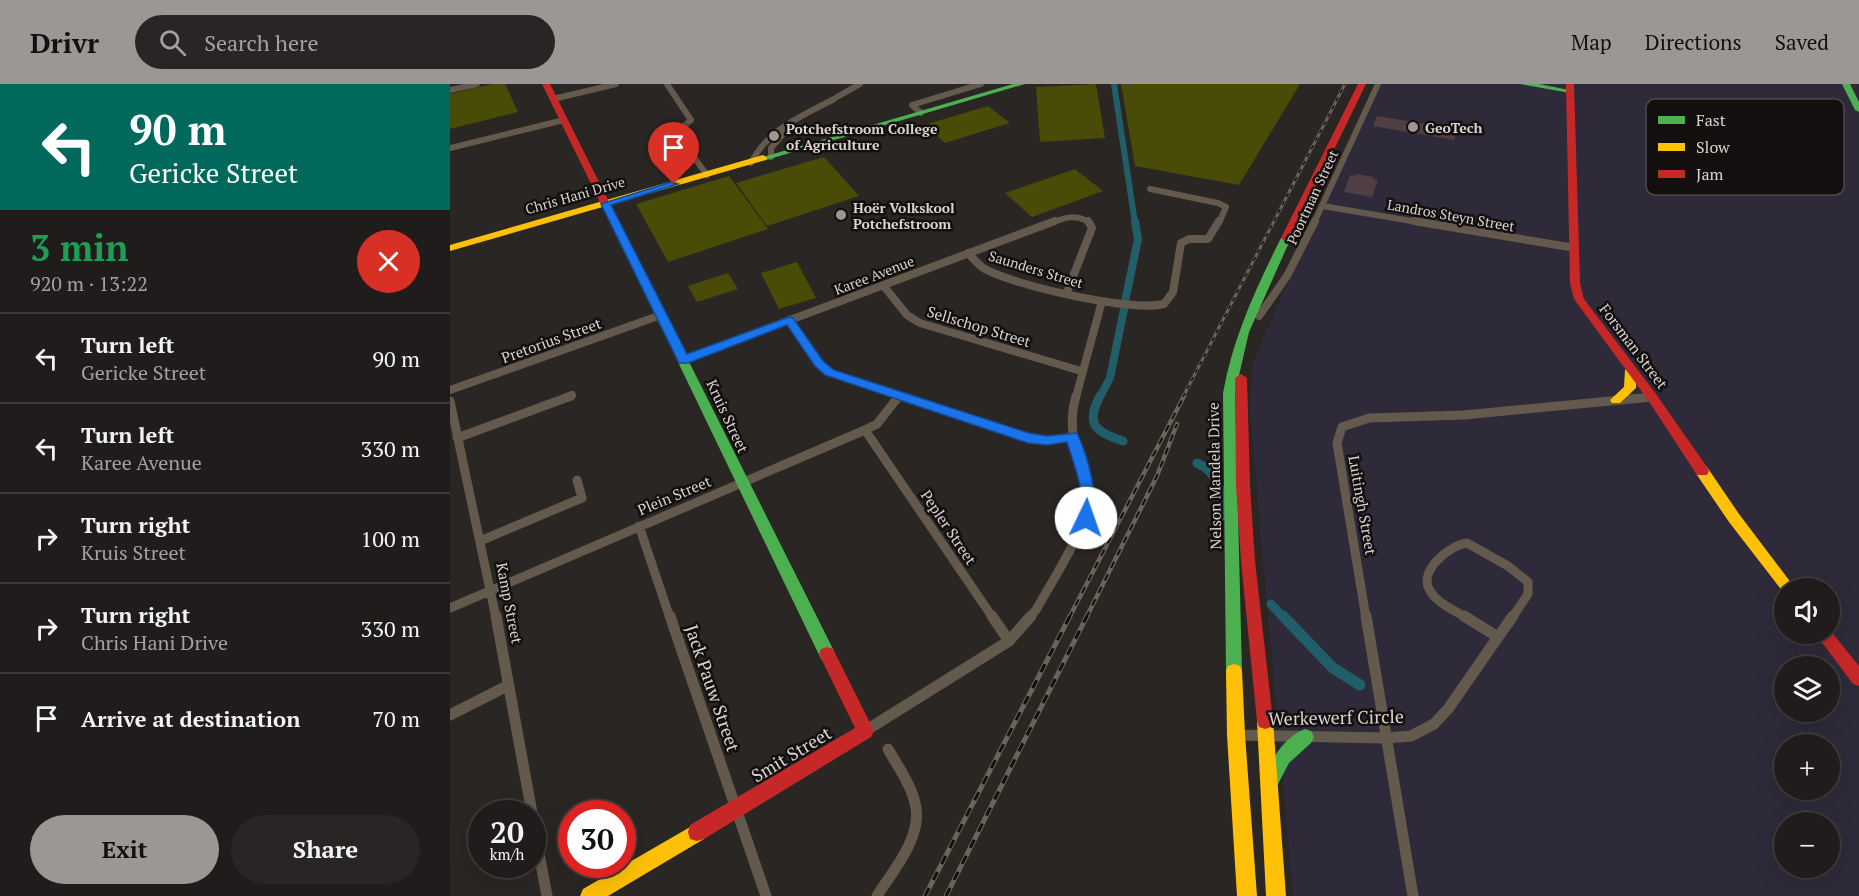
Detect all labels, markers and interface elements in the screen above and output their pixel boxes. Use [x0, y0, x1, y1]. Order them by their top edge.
search box [135, 15, 555, 69]
text: Drivr [30, 24, 99, 61]
icon: search [156, 26, 189, 59]
text: Search here [204, 28, 319, 57]
text: Map [1571, 28, 1612, 56]
text: Directions [1645, 28, 1742, 56]
text: Saved [1775, 28, 1829, 56]
legend [1646, 99, 1844, 195]
text: 90 m [129, 101, 227, 157]
icon: left [30, 108, 108, 186]
text: Fast [1696, 109, 1726, 131]
place label: GeoTech [1425, 118, 1483, 137]
place label: Potchefstroom College of Agriculture [786, 119, 938, 154]
marker: GeoTech [1406, 120, 1420, 134]
pin [648, 122, 699, 184]
marker: Potchefstroom College of Agriculture [767, 129, 781, 143]
icon: arrive [657, 131, 690, 164]
text: Slow [1696, 136, 1730, 158]
street label: Poortman Street [1282, 146, 1343, 247]
text: Gericke Street [129, 155, 298, 191]
text: Jam [1696, 163, 1724, 185]
street label: Chris Hani Drive [523, 172, 627, 218]
street label: Landros Steyn Street [1386, 194, 1517, 236]
place label: Hoër Volkskool Potchefstroom [853, 198, 955, 233]
marker: Hoër Volkskool Potchefstroom [834, 208, 848, 222]
text: 3 min [30, 224, 128, 271]
button: close [357, 230, 420, 293]
street label: Saunders Street [986, 246, 1086, 293]
street label: Karee Avenue [831, 251, 917, 299]
text: 920 m · 13:22 [30, 270, 148, 297]
street label: Forsman Street [1595, 299, 1673, 393]
street label: Sellschop Street [925, 301, 1034, 351]
street label: Pretorius Street [498, 312, 604, 367]
text: Turn left [81, 330, 174, 359]
icon: left [30, 342, 63, 375]
text: 90 m [372, 344, 420, 373]
text: Gericke Street [81, 359, 206, 386]
street label: Kruis Street [702, 376, 754, 456]
street label: Nelson Mandela Drive [1203, 402, 1225, 550]
text: Turn left [81, 420, 174, 449]
icon: left [30, 432, 63, 465]
text: 330 m [360, 434, 420, 463]
text: Karee Avenue [81, 449, 202, 476]
street label: Luitingh Street [1344, 454, 1382, 557]
street label: Plein Street [634, 470, 714, 519]
street label: Pepler Street [917, 486, 982, 569]
position arrow [1054, 486, 1118, 550]
text: Turn right [81, 510, 190, 539]
icon: right [30, 522, 63, 555]
text: 100 m [360, 524, 420, 553]
text: Kruis Street [81, 539, 186, 566]
street label: Kamp Street [492, 561, 528, 646]
map controls [1774, 578, 1840, 878]
button: sound [1774, 578, 1840, 644]
text: Turn right [81, 600, 190, 629]
icon: right [30, 612, 63, 645]
text: 330 m [360, 614, 420, 643]
street label: Jack Pauw Street [680, 621, 746, 755]
text: Chris Hani Drive [81, 629, 228, 656]
button: layers [1774, 656, 1840, 722]
icon: arrive [30, 702, 63, 735]
text: Arrive at destination [81, 704, 300, 733]
text: 70 m [372, 704, 420, 733]
street label: Werkewerf Circle [1268, 704, 1404, 730]
street label: Smit Street [746, 720, 836, 787]
button: + [1774, 734, 1840, 800]
speed limit sign: 30 [558, 800, 636, 878]
text: 20 [490, 812, 524, 852]
button: − [1774, 812, 1840, 878]
button: Exit [30, 815, 219, 884]
button: Share [231, 815, 420, 884]
text: km/h [490, 844, 524, 864]

